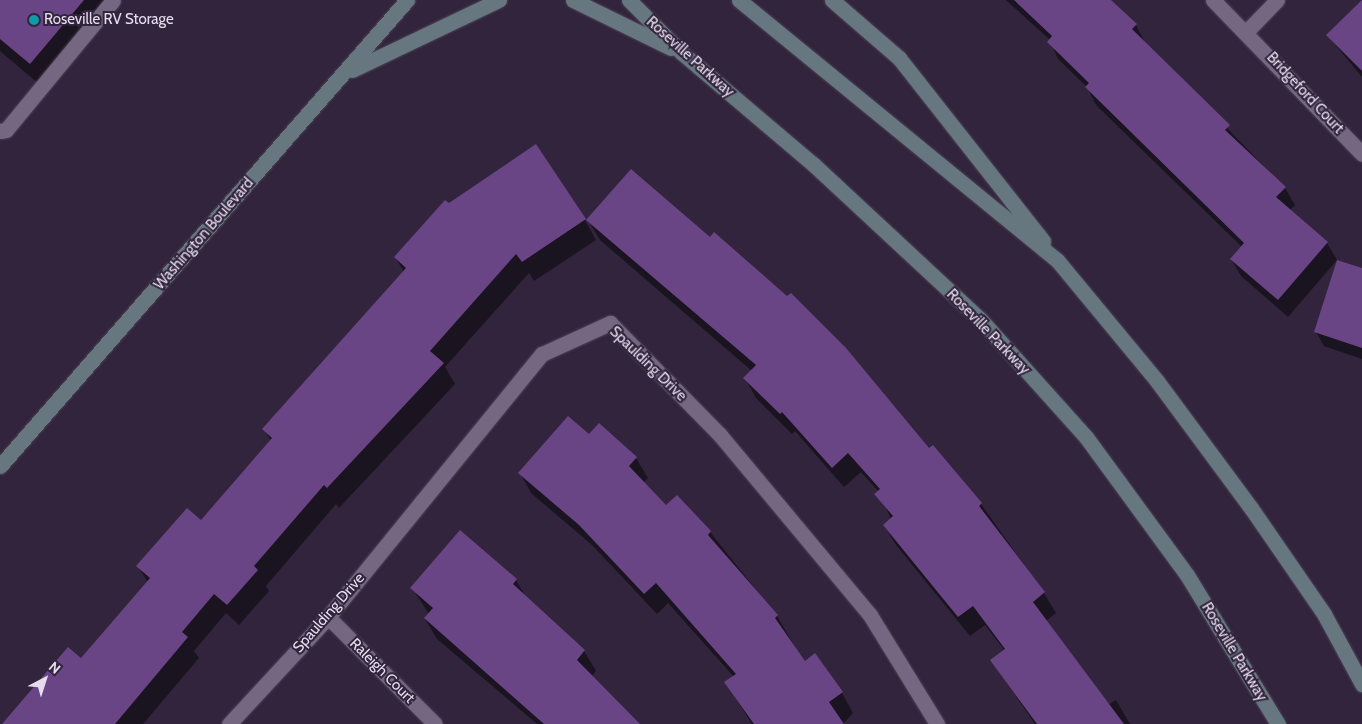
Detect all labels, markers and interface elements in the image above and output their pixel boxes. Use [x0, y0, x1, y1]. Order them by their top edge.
place label: Roseville RV Storage [44, 11, 174, 29]
street label: Roseville Parkway [642, 13, 738, 101]
marker: Roseville RV Storage [28, 14, 40, 26]
street label: Bridgeford Court [1263, 49, 1347, 137]
street label: Washington Boulevard [150, 174, 258, 294]
street label: Roseville Parkway [943, 286, 1033, 378]
street label: Spaulding Drive [606, 323, 690, 405]
street label: Spaulding Drive [289, 569, 369, 657]
street label: Roseville Parkway [1198, 599, 1270, 705]
street label: Raleigh Court [346, 635, 418, 707]
north arrow [20, 654, 70, 704]
text: N [45, 657, 64, 678]

